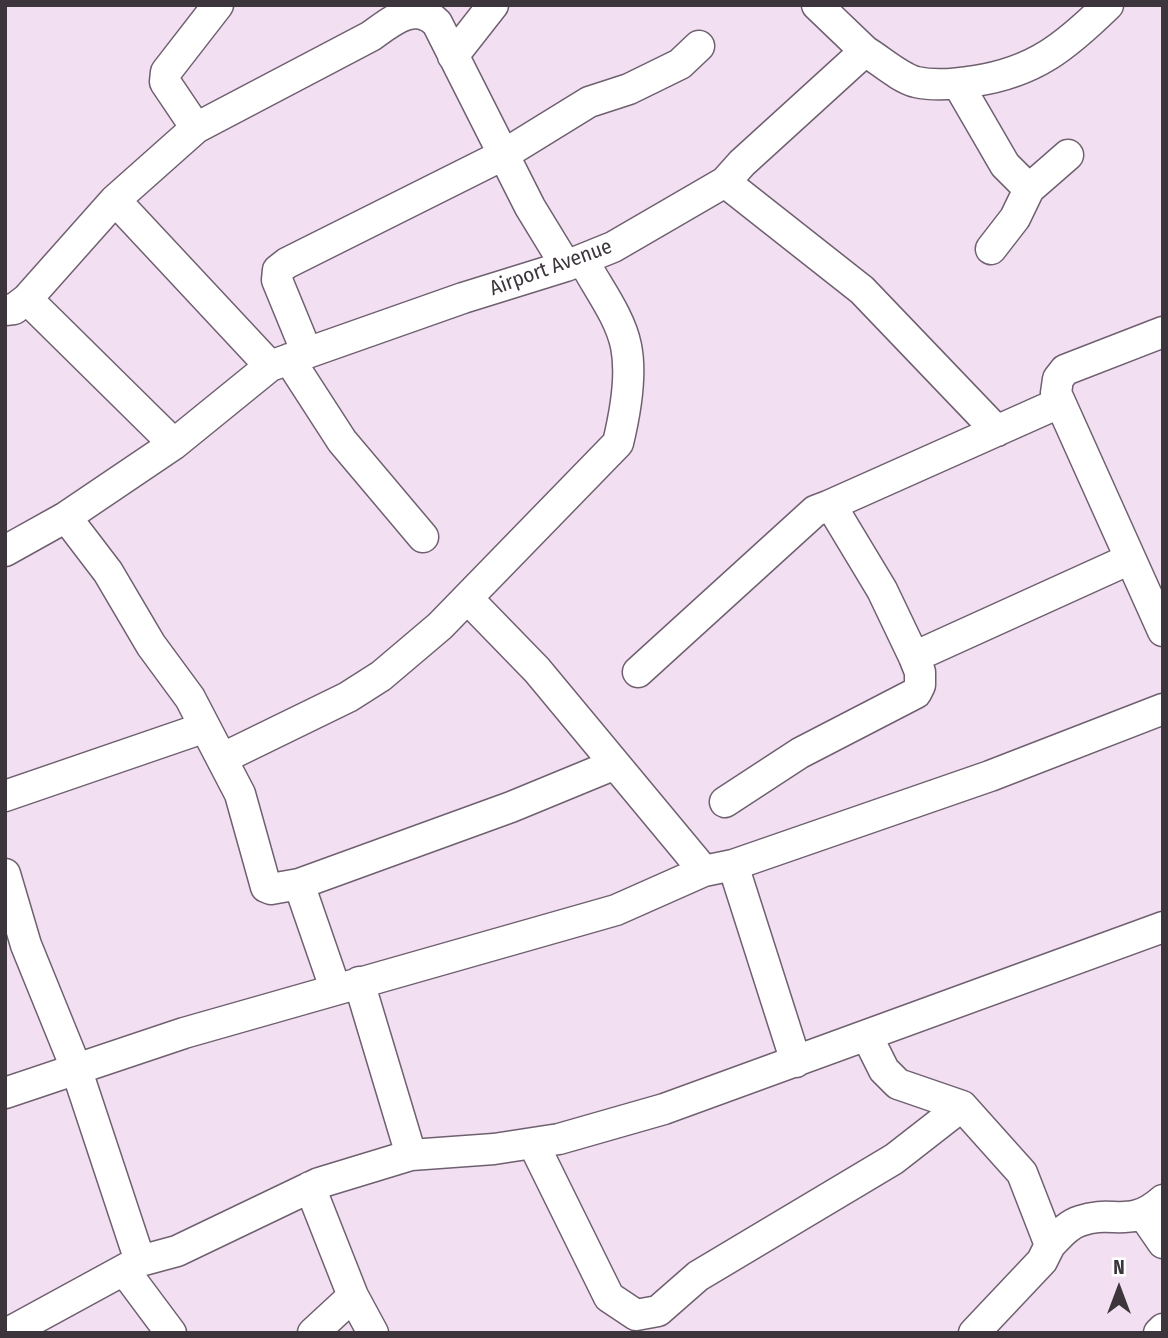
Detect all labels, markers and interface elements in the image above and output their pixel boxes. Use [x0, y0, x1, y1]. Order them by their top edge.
street label: Airport Avenue [486, 234, 616, 302]
north arrow [1084, 1254, 1154, 1324]
text: N [1113, 1256, 1125, 1279]

